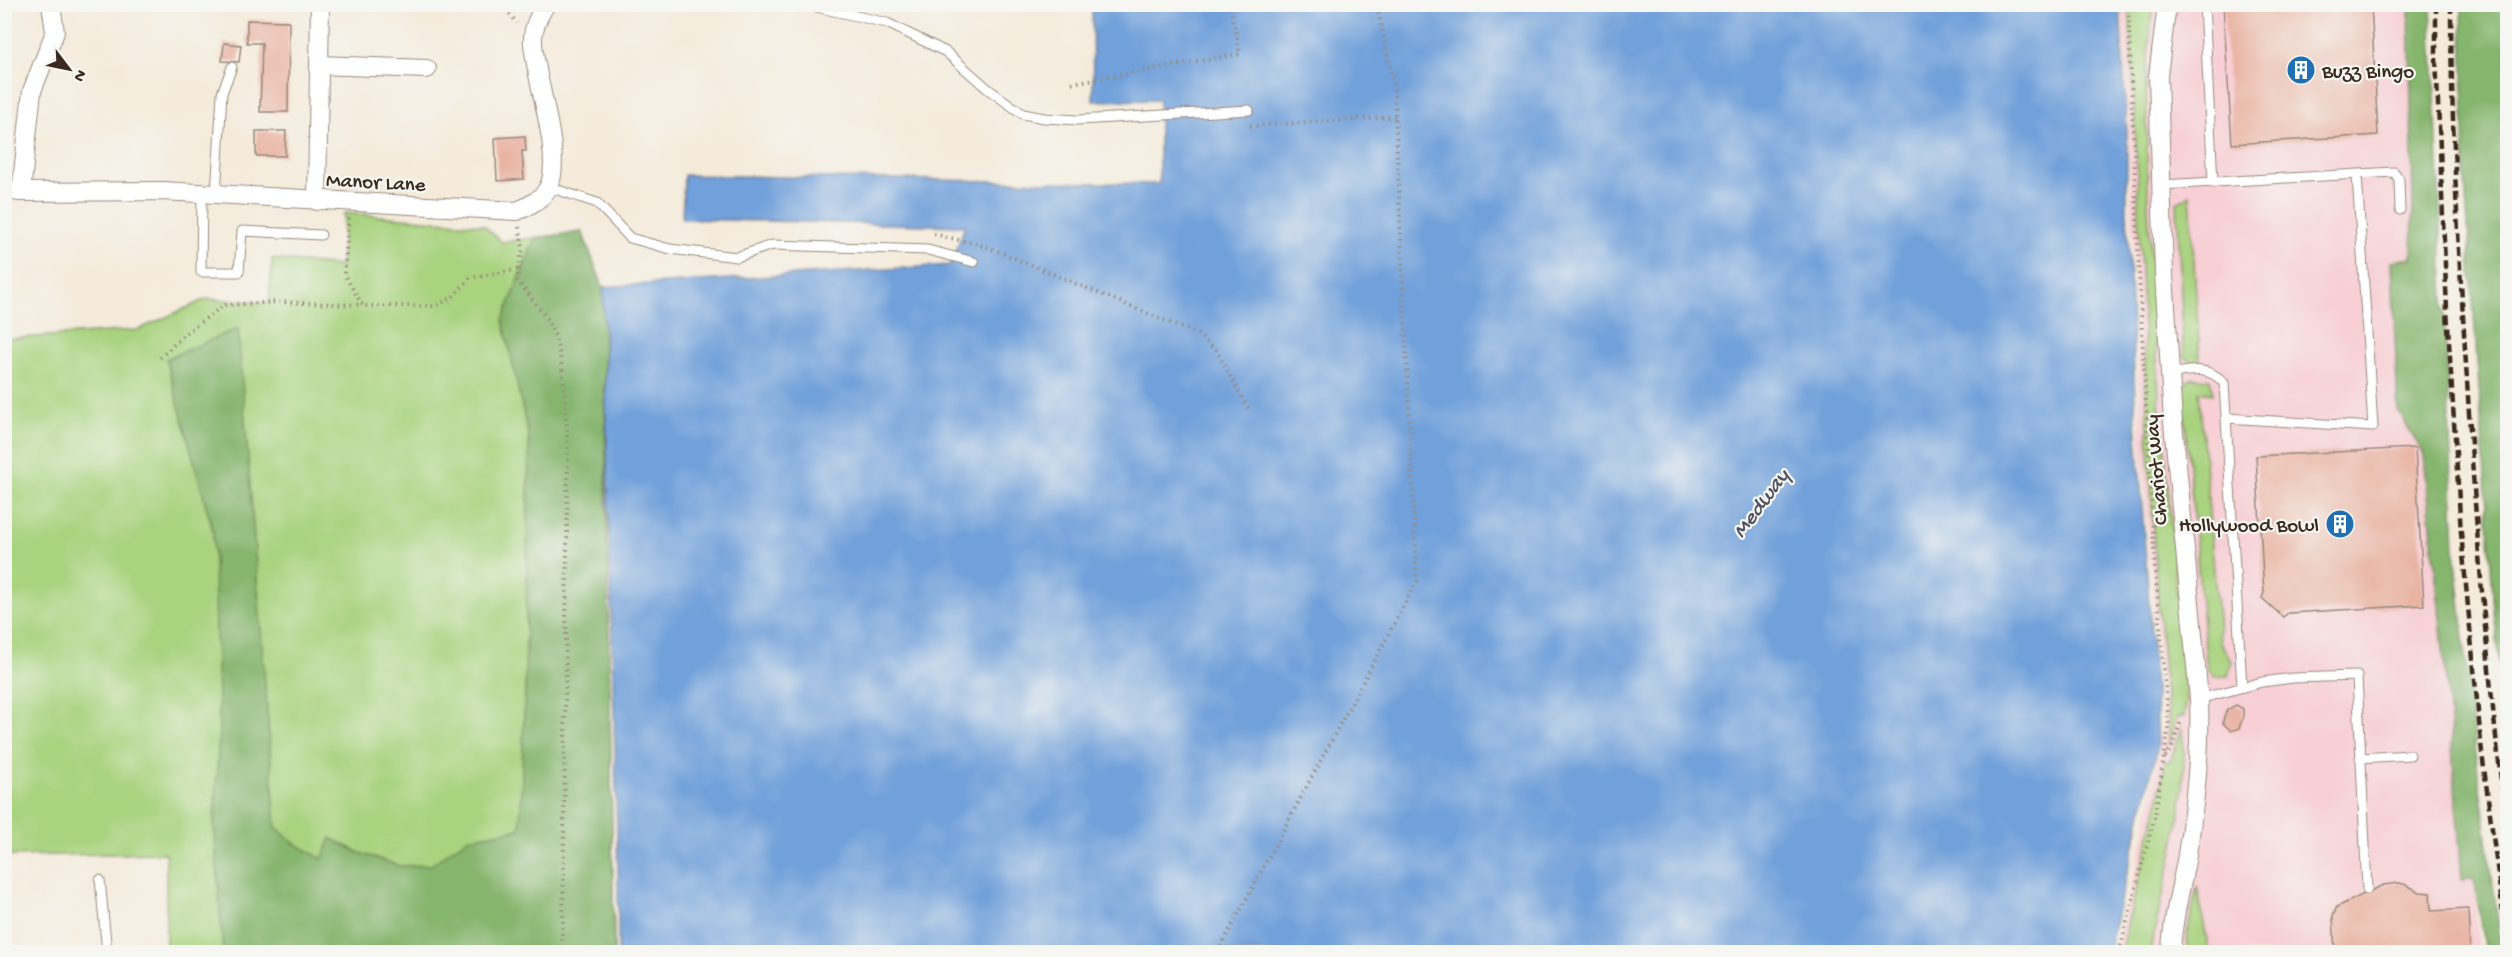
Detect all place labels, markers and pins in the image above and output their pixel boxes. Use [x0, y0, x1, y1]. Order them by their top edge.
building icon: Buzz Bingo [2285, 54, 2317, 86]
place label: Buzz Bingo [2321, 61, 2414, 86]
building icon: Hollywood Bowl [2324, 508, 2356, 540]
place label: Hollywood Bowl [2179, 515, 2319, 540]

